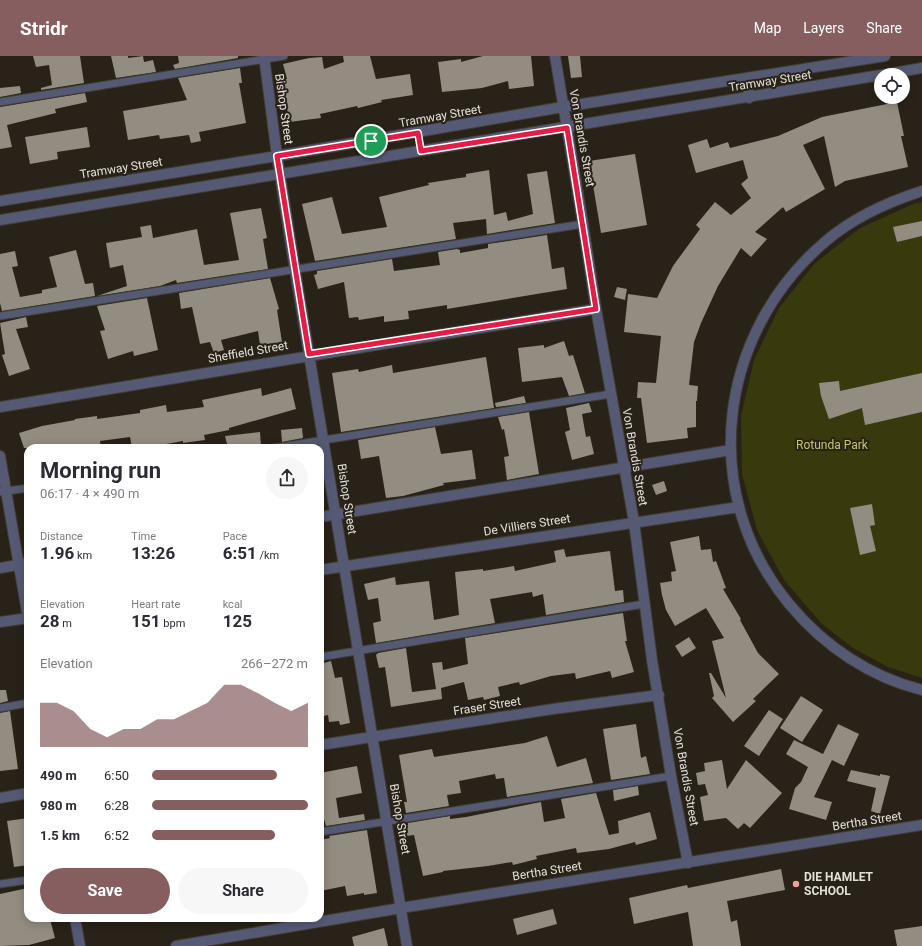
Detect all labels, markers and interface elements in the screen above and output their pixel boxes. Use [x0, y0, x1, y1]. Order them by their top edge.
text: Stridr [20, 17, 68, 40]
text: Map [754, 20, 781, 36]
text: Layers [803, 20, 844, 36]
text: Share [866, 20, 902, 36]
street label: Tramway Street [728, 68, 812, 94]
map controls [874, 68, 910, 104]
button: locate [874, 68, 910, 104]
street label: Bishop Street [272, 73, 296, 145]
street label: Von Brandis Street [567, 88, 597, 188]
street label: Tramway Street [398, 102, 482, 130]
pin [354, 124, 388, 158]
icon: arrive [360, 130, 382, 152]
street label: Tramway Street [79, 155, 163, 181]
street label: Sheffield Street [207, 338, 289, 366]
street label: Von Brandis Street [620, 407, 650, 507]
park label: Rotunda Park [796, 438, 869, 452]
button: share [266, 457, 308, 499]
text: Morning run [40, 458, 161, 483]
street label: Bishop Street [334, 463, 360, 535]
text: 06:17 · 4 × 490 m [40, 486, 139, 501]
street label: De Villiers Street [483, 511, 572, 539]
text: Distance [40, 530, 83, 543]
text: Time [131, 530, 156, 543]
text: Pace [223, 530, 247, 543]
text: 1.96 [40, 543, 74, 563]
text: 13:26 [131, 543, 175, 563]
text: 6:51 [223, 543, 257, 563]
text: km [74, 549, 92, 562]
text: /km [257, 549, 279, 562]
text: Elevation [40, 598, 85, 611]
text: Heart rate [131, 598, 180, 611]
text: kcal [223, 598, 243, 611]
text: 28 [40, 611, 60, 631]
text: 151 [131, 611, 161, 631]
text: 125 [223, 611, 252, 631]
text: m [60, 617, 72, 630]
text: bpm [161, 617, 185, 630]
text: Elevation [40, 656, 93, 671]
text: 266–272 m [241, 656, 308, 671]
street label: Fraser Street [452, 694, 522, 718]
street label: Von Brandis Street [671, 727, 701, 827]
text: 490 m [40, 768, 77, 783]
text: 6:50 [104, 768, 129, 783]
street label: Bishop Street [387, 783, 413, 855]
text: 980 m [40, 798, 77, 813]
text: 6:28 [104, 798, 129, 813]
street label: Bertha Street [831, 809, 903, 833]
text: 1.5 km [40, 828, 80, 843]
text: 6:52 [104, 828, 129, 843]
street label: Bertha Street [511, 859, 583, 883]
button: Save [40, 868, 170, 914]
button: Share [178, 868, 308, 914]
place label: DIE HAMLET SCHOOL [804, 870, 874, 898]
marker: DIE HAMLET SCHOOL [791, 879, 801, 889]

